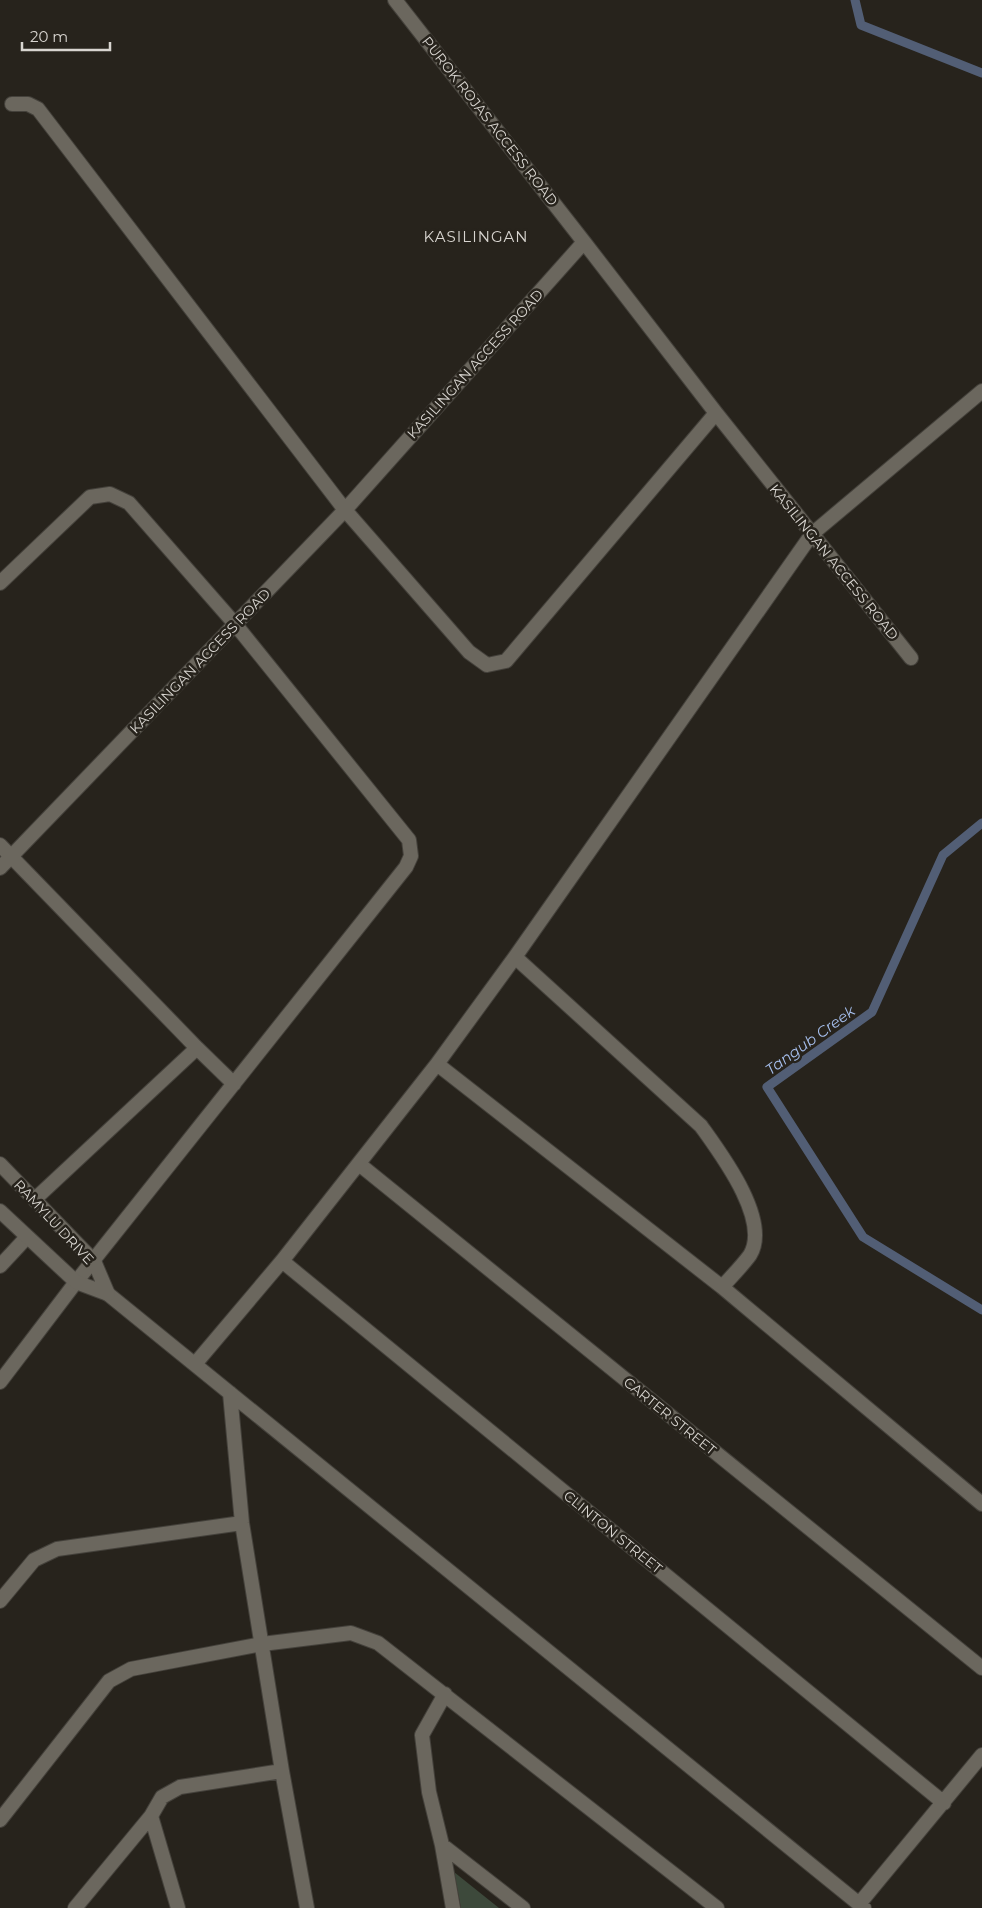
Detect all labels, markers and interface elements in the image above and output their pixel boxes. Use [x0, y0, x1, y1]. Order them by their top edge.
scale bar [22, 20, 110, 52]
text: 20 m [30, 27, 68, 46]
street label: PUROK ROJAS ACCESS ROAD [418, 33, 562, 209]
district label: KASILINGAN [424, 227, 528, 246]
street label: KASILINGAN ACCESS ROAD [403, 285, 547, 443]
street label: KASILINGAN ACCESS ROAD [766, 481, 902, 643]
street label: KASILINGAN ACCESS ROAD [126, 585, 274, 737]
water label: Tangub Creek [761, 1000, 859, 1079]
street label: RAMYLU DRIVE [10, 1176, 98, 1268]
street label: CARTER STREET [620, 1373, 720, 1459]
street label: CLINTON STREET [560, 1487, 666, 1577]

